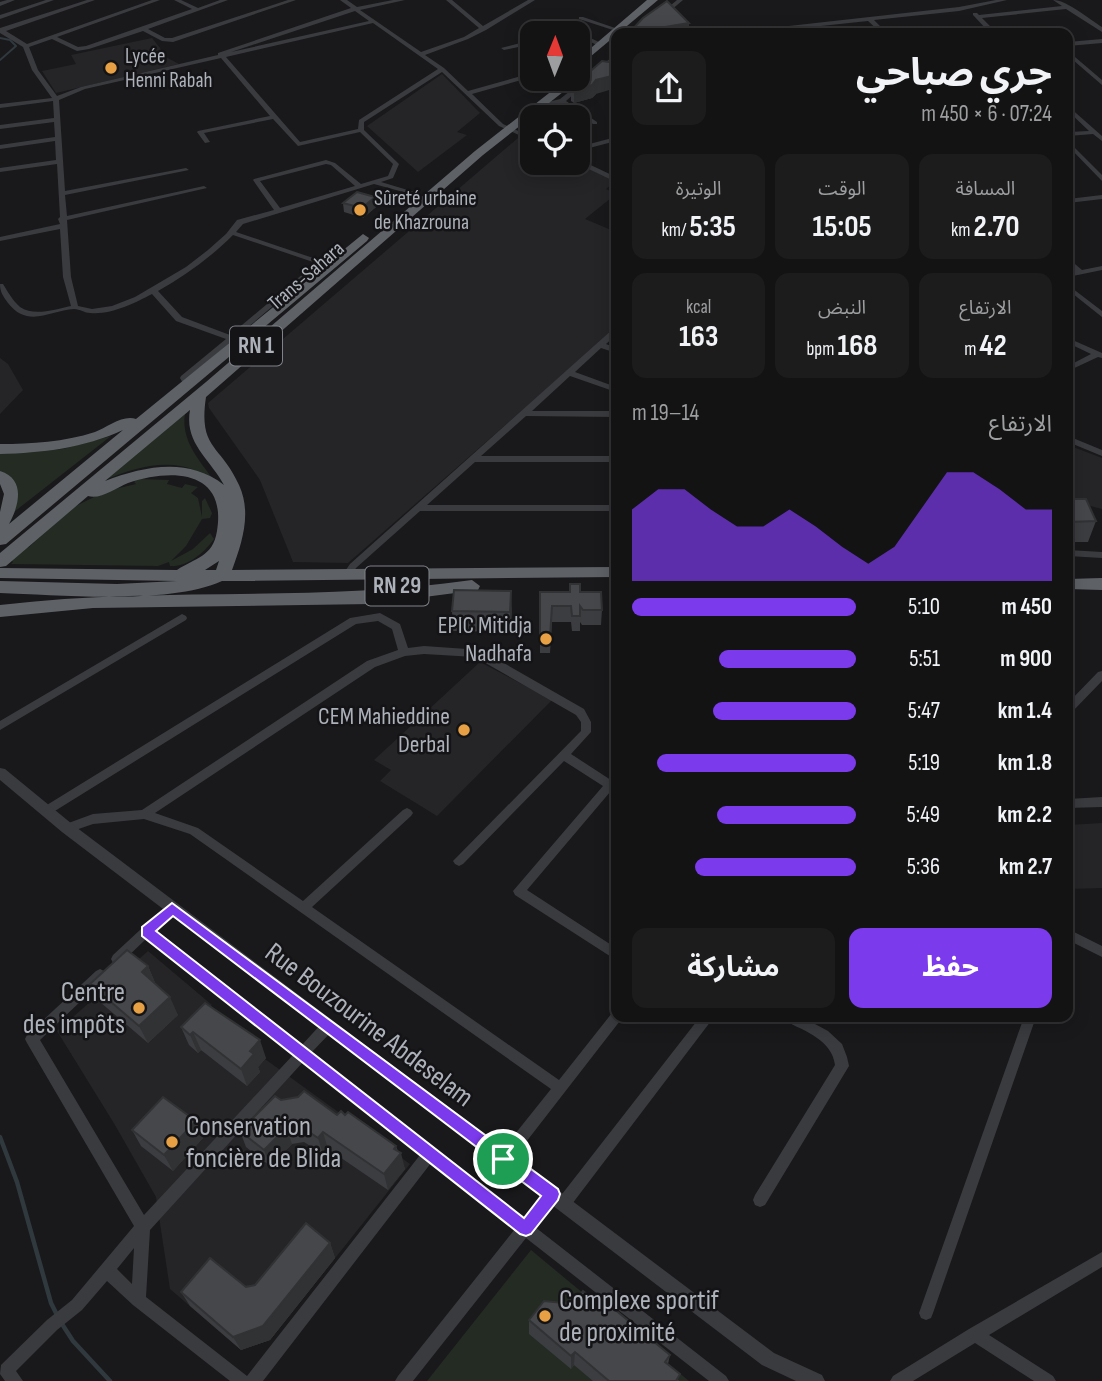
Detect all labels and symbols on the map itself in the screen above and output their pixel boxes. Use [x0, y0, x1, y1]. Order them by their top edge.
north arrow [520, 21, 590, 91]
place label: Lycée Henni Rabah [125, 44, 213, 93]
marker: Lycée Henni Rabah [103, 60, 119, 76]
place label: Sûreté urbaine de Khazrouna [374, 186, 477, 235]
marker: Sûreté urbaine de Khazrouna [352, 202, 368, 218]
street label: Trans-Sahara [263, 236, 349, 316]
road number: RN 1 [230, 326, 282, 366]
road number: RN 29 [366, 566, 428, 606]
place label: EPIC Mitidja Nadhafa [438, 611, 532, 668]
marker: EPIC Mitidja Nadhafa [538, 631, 554, 647]
place label: CEM Mahieddine Derbal [318, 702, 450, 759]
marker: CEM Mahieddine Derbal [456, 722, 472, 738]
street label: Rue Bouzourine Abdeselam [258, 936, 480, 1114]
place label: Centre des impôts [23, 976, 125, 1041]
marker: Centre des impôts [131, 1000, 147, 1016]
place label: Conservation foncière de Blida [186, 1110, 341, 1175]
pin [473, 1129, 533, 1189]
marker: Conservation foncière de Blida [164, 1134, 180, 1150]
place label: Complexe sportif de proximité [559, 1284, 720, 1349]
marker: Complexe sportif de proximité [537, 1308, 553, 1324]

